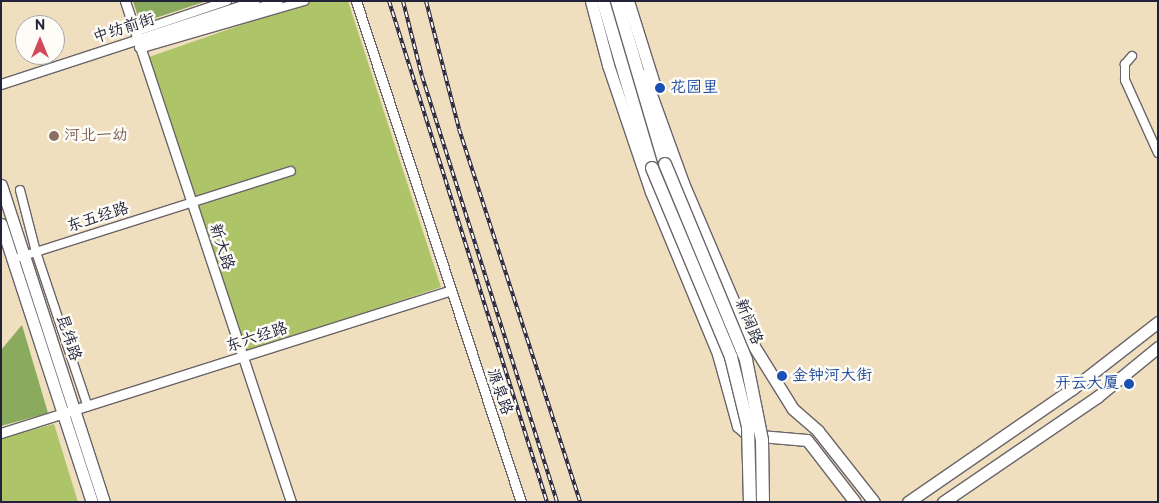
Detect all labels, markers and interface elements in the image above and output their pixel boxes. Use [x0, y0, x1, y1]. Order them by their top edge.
street label: 中纺前街 [91, 10, 157, 48]
north arrow [15, 15, 65, 65]
text: N [35, 17, 45, 34]
place label: 花园里 [670, 78, 718, 98]
marker: 花园里 [654, 82, 666, 94]
place label: 河北一幼 [64, 126, 128, 146]
marker: 河北一幼 [48, 130, 60, 142]
street label: 东五经路 [65, 199, 131, 237]
street label: 新大路 [204, 221, 238, 273]
street label: 新阔路 [730, 296, 766, 348]
street label: 昆纬路 [51, 312, 85, 364]
street label: 东六经路 [224, 319, 290, 357]
street label: 源泉路 [482, 366, 516, 418]
place label: 金钟河大街 [792, 366, 872, 386]
marker: 金钟河大街 [776, 370, 788, 382]
place label: 开云大厦 [1055, 374, 1119, 394]
marker: 开云大厦 [1123, 378, 1135, 390]

